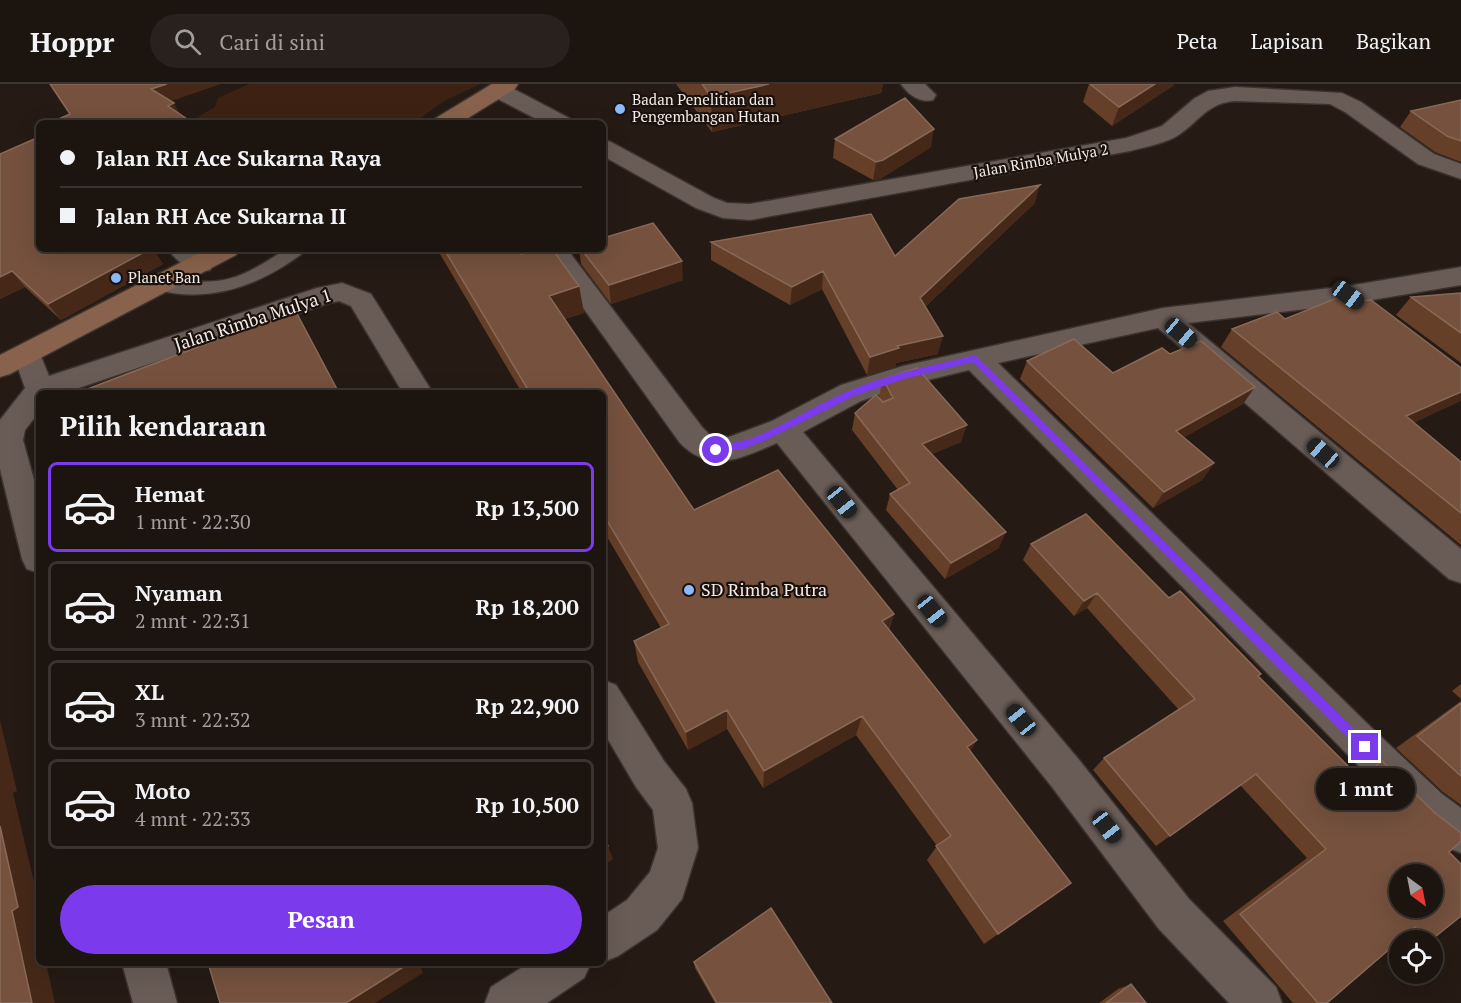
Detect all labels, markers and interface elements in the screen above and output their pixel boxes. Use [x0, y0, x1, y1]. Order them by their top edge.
search box [150, 14, 570, 68]
text: Hoppr [30, 23, 114, 60]
icon: search [171, 25, 204, 58]
text: Cari di sini [219, 27, 325, 56]
text: Peta [1177, 27, 1218, 55]
text: Lapisan [1251, 27, 1323, 55]
text: Bagikan [1356, 27, 1431, 55]
place label: Badan Penelitian dan Pengembangan Hutan [632, 89, 780, 126]
marker: Badan Penelitian dan Pengembangan Hutan [613, 102, 627, 116]
street label: Jalan Rimba Mulya 2 [972, 138, 1110, 182]
text: Jalan RH Ace Sukarna Raya [96, 143, 382, 172]
text: Jalan RH Ace Sukarna II [96, 201, 347, 230]
place label: Planet Ban [128, 267, 200, 287]
marker: Planet Ban [109, 271, 123, 285]
car [1328, 277, 1368, 313]
street label: Jalan Rimba Mulya 1 [171, 282, 334, 356]
car [1161, 315, 1201, 351]
text: Pilih kendaraan [60, 408, 266, 444]
car [1304, 434, 1342, 472]
route start [702, 436, 729, 463]
text: Hemat [135, 479, 205, 508]
icon: car [63, 480, 117, 534]
car [824, 482, 860, 522]
text: Rp 13,500 [475, 493, 579, 522]
text: 1 mnt · 22:30 [135, 508, 251, 535]
place label: SD Rimba Putra [701, 577, 827, 601]
text: Nyaman [135, 578, 222, 607]
icon: car [63, 579, 117, 633]
marker: SD Rimba Putra [682, 583, 696, 597]
car [914, 591, 950, 631]
text: Rp 18,200 [475, 592, 579, 621]
text: 2 mnt · 22:31 [135, 607, 251, 634]
text: XL [135, 677, 164, 706]
icon: car [63, 678, 117, 732]
text: Rp 22,900 [475, 691, 579, 720]
car [1003, 700, 1039, 740]
text: 3 mnt · 22:32 [135, 706, 251, 733]
route end [1351, 733, 1378, 760]
callout: 1 mnt [1316, 768, 1414, 810]
text: 1 mnt [1337, 775, 1394, 802]
text: Moto [135, 776, 190, 805]
icon: car [63, 777, 117, 831]
text: Rp 10,500 [475, 790, 579, 819]
text: 4 mnt · 22:33 [135, 805, 251, 832]
car [1089, 807, 1125, 847]
north arrow [1389, 864, 1443, 918]
map controls [1389, 864, 1443, 984]
button: Pesan [60, 885, 582, 954]
button: locate [1389, 930, 1443, 984]

